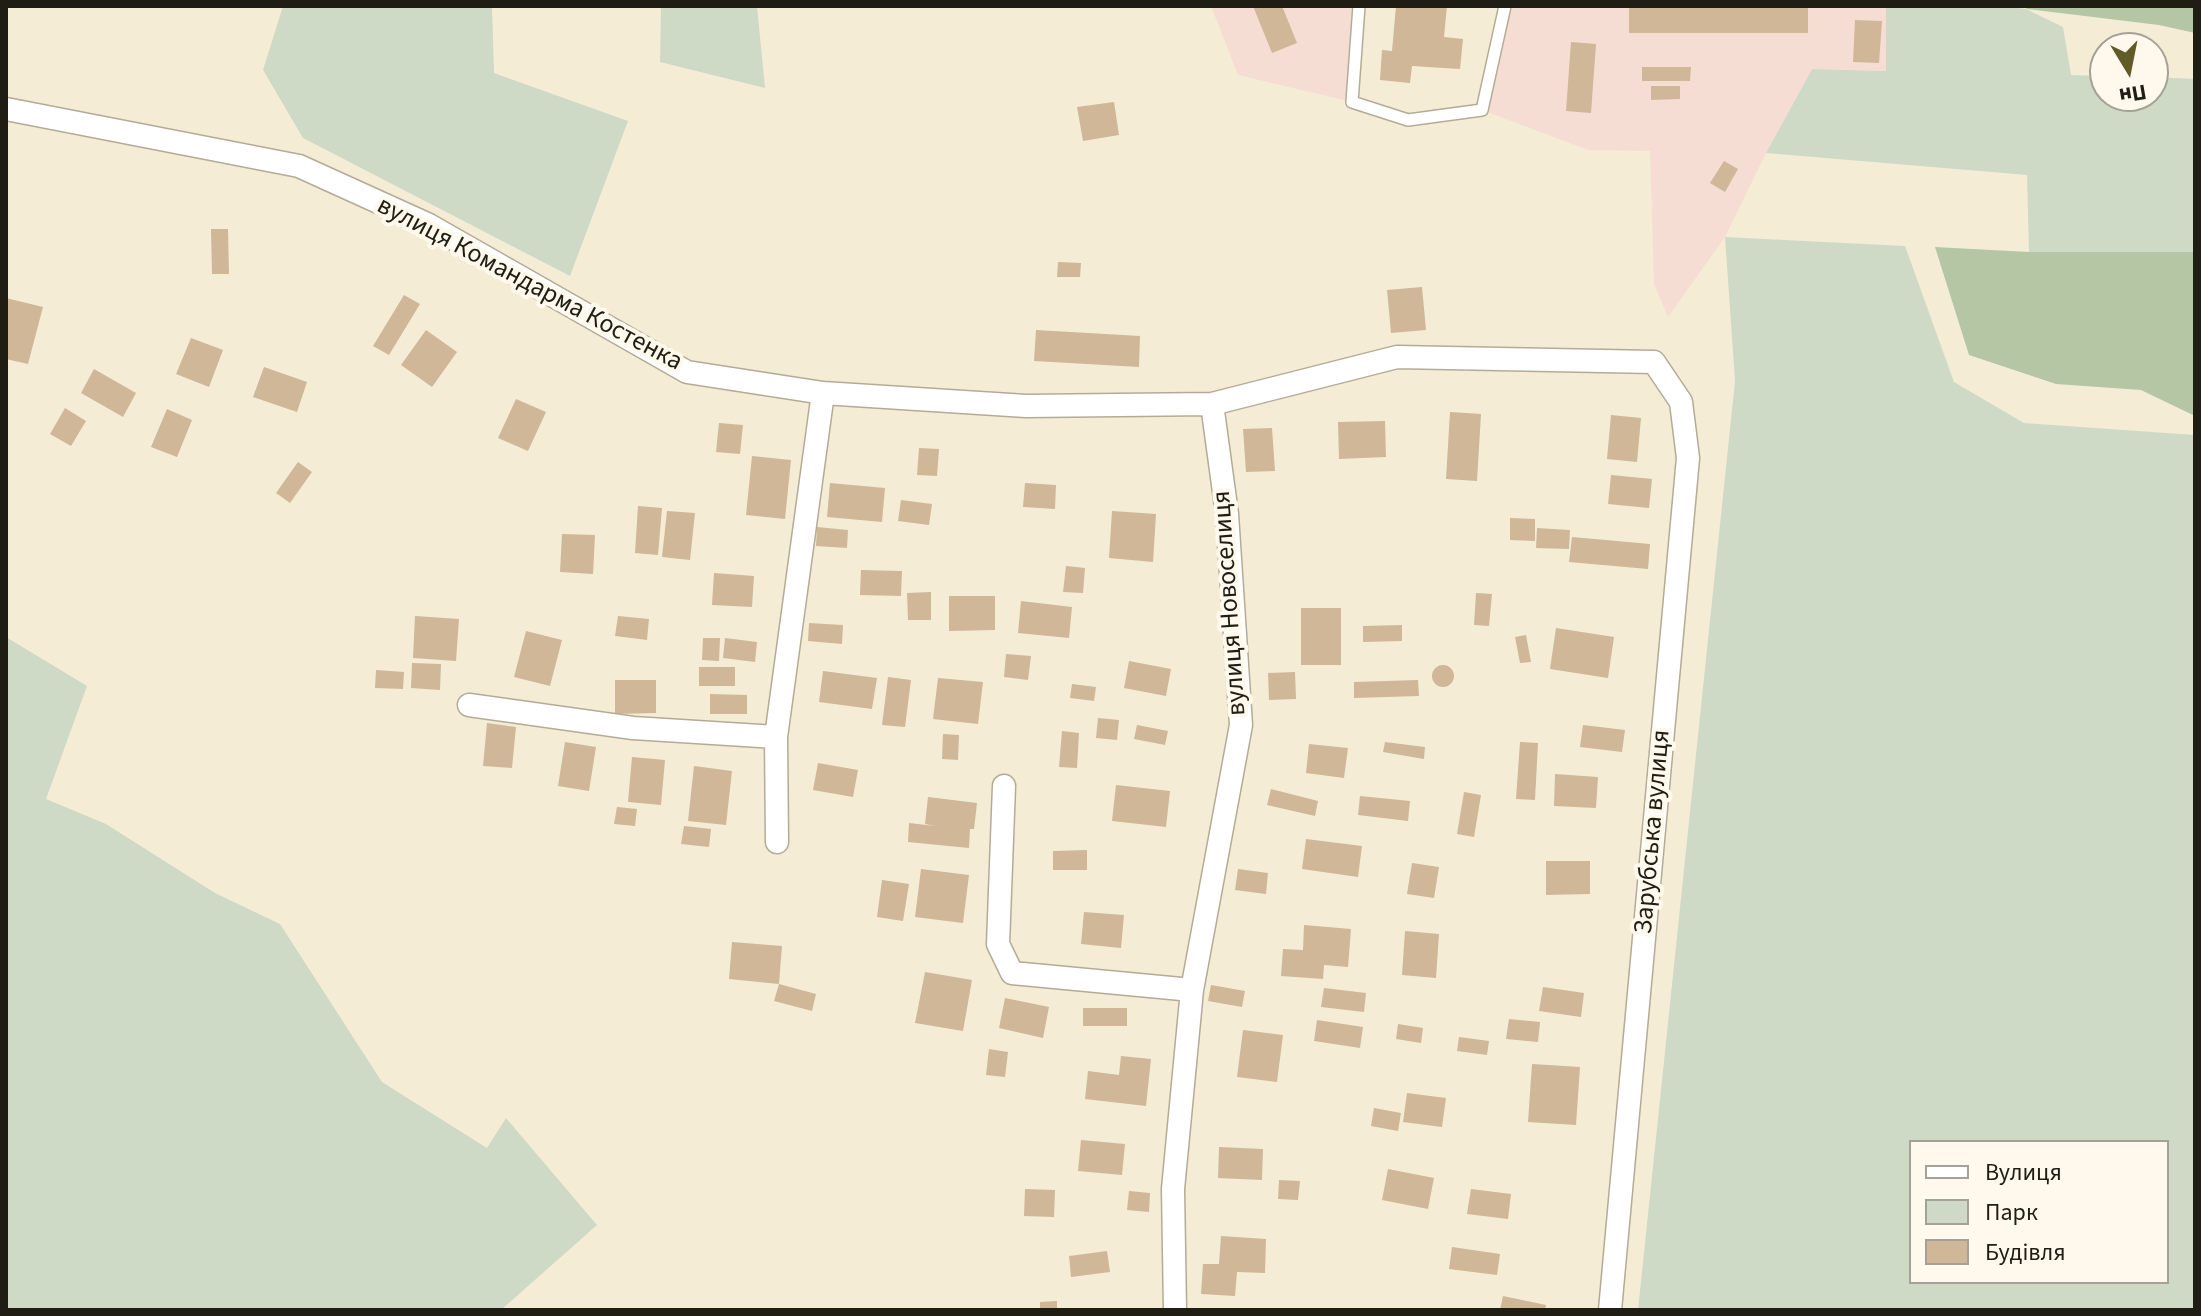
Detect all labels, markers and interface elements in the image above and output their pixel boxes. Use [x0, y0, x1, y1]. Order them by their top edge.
north arrow [2089, 32, 2169, 112]
text: Пн [2117, 76, 2149, 112]
street label: вулиця Командарма Костенка [371, 191, 687, 379]
street label: вулиця Новоселиця [1208, 489, 1254, 717]
street label: Зарубська вулиця [1630, 729, 1678, 935]
legend [1909, 1140, 2169, 1284]
text: Вулиця [1985, 1155, 2062, 1190]
text: Парк [1985, 1195, 2038, 1230]
text: Будівля [1985, 1235, 2066, 1270]

